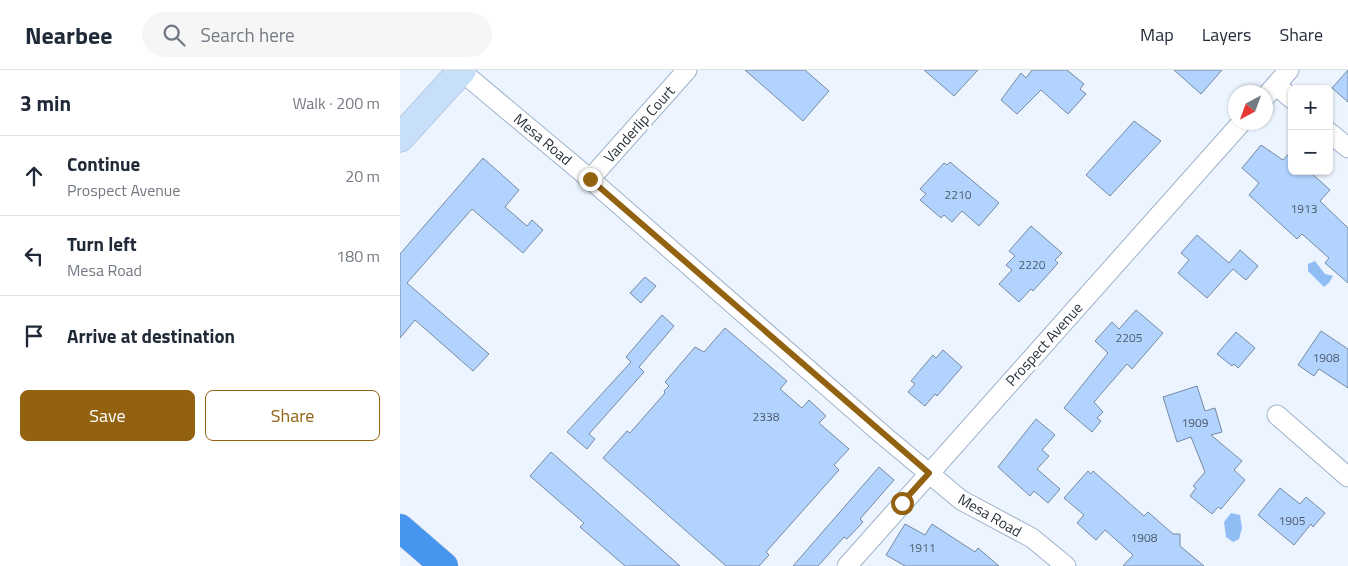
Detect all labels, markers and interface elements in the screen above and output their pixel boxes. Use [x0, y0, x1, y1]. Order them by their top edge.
search box [142, 12, 492, 57]
text: Nearbee [25, 17, 112, 53]
text: Search here [200, 20, 295, 49]
icon: search [160, 21, 188, 49]
text: Map [1140, 21, 1174, 48]
text: Layers [1202, 21, 1251, 48]
text: Share [1279, 21, 1323, 48]
street label: Vanderlip Court [598, 80, 680, 168]
north arrow [1228, 85, 1273, 130]
map controls [1288, 85, 1333, 175]
button: + [1288, 85, 1333, 130]
text: 3 min [20, 87, 71, 119]
text: Walk · 200 m [292, 91, 380, 115]
street label: Mesa Road [509, 108, 577, 170]
button: − [1288, 130, 1333, 175]
text: Continue [67, 149, 140, 178]
icon: ahead [20, 162, 48, 190]
text: 20 m [345, 164, 380, 188]
route end [579, 168, 602, 191]
text: Prospect Avenue [67, 178, 180, 202]
house number: 2210 [945, 185, 972, 204]
house number: 1913 [1291, 199, 1317, 218]
text: Turn left [67, 229, 137, 258]
icon: left [20, 242, 48, 270]
text: 180 m [336, 244, 380, 268]
house number: 2220 [1019, 255, 1046, 274]
text: Mesa Road [67, 258, 142, 282]
street label: Prospect Avenue [1000, 297, 1088, 391]
text: Arrive at destination [67, 321, 235, 350]
icon: arrive [20, 322, 48, 350]
house number: 2205 [1116, 328, 1143, 347]
house number: 1908 [1313, 348, 1340, 367]
button: Save [20, 390, 195, 441]
button: Share [205, 390, 380, 441]
house number: 2338 [753, 407, 780, 426]
house number: 1909 [1182, 413, 1209, 432]
street label: Mesa Road [954, 487, 1026, 543]
route start [891, 492, 914, 515]
house number: 1905 [1279, 511, 1306, 530]
house number: 1908 [1131, 528, 1158, 547]
house number: 1911 [909, 538, 935, 557]

